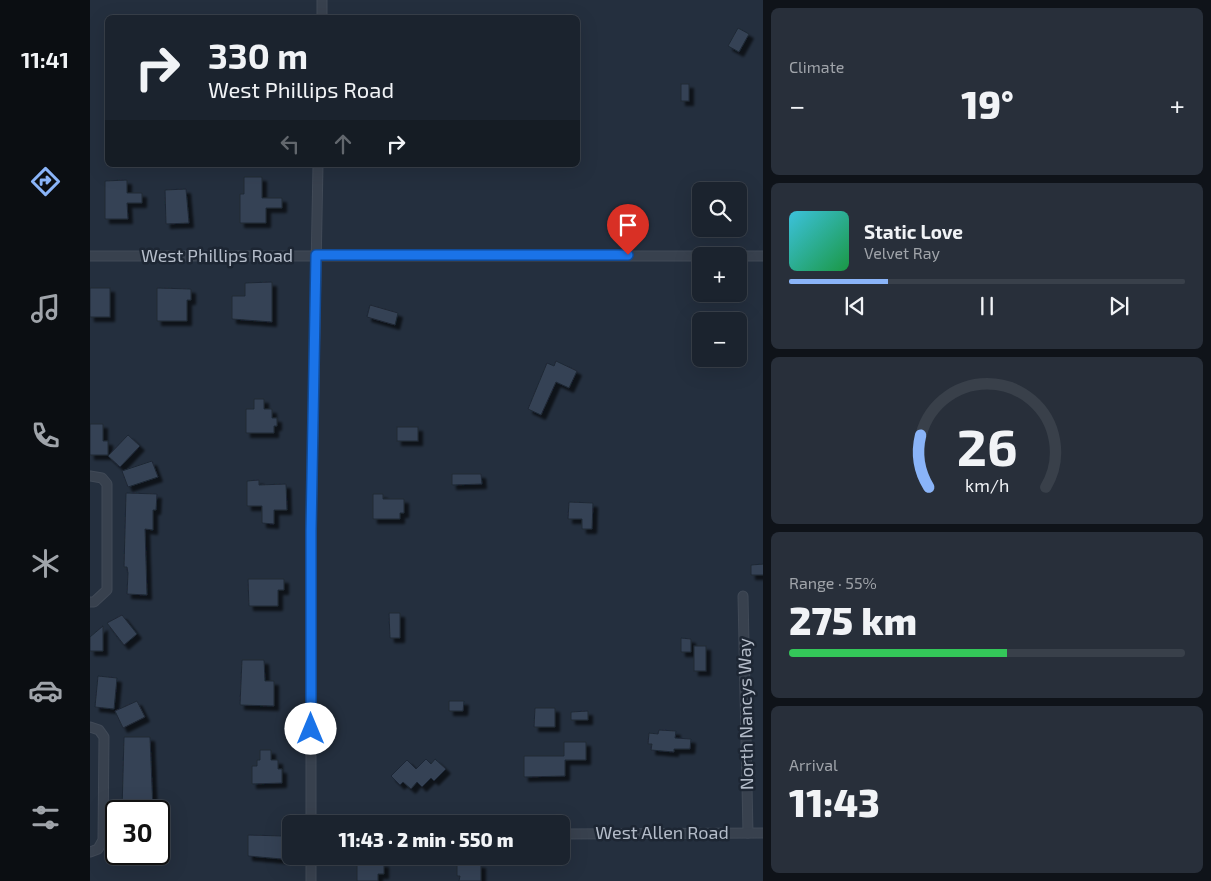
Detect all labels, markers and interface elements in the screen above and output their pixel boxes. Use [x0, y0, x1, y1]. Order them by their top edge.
text: 330 m [208, 34, 308, 76]
icon: right [125, 35, 190, 100]
text: 11:41 [21, 46, 69, 72]
text: Climate [789, 57, 844, 76]
text: West Phillips Road [208, 76, 394, 102]
text: 19° [961, 81, 1014, 127]
text: − [789, 88, 805, 122]
text: + [1170, 88, 1185, 122]
icon: left [276, 130, 304, 158]
icon: ahead [329, 130, 357, 158]
icon: right [382, 130, 410, 158]
icon: directions [28, 164, 63, 199]
map controls [692, 182, 747, 367]
button: search [692, 182, 747, 237]
pin [607, 204, 649, 255]
icon: arrive [614, 211, 642, 239]
text: Static Love [864, 220, 963, 243]
text: Velvet Ray [864, 243, 940, 262]
street label: West Phillips Road [141, 244, 293, 266]
button: + [692, 247, 747, 302]
icon: music [28, 291, 63, 326]
icon: previous [841, 292, 869, 320]
icon: pause [973, 292, 1001, 320]
icon: next [1105, 292, 1133, 320]
button: − [692, 312, 747, 367]
text: 26 [957, 414, 1017, 476]
icon: phone [28, 418, 63, 453]
text: km/h [965, 474, 1009, 496]
icon: climate [28, 546, 63, 581]
text: Range · 55% [789, 573, 877, 592]
text: 275 km [789, 597, 917, 643]
street label: North Nancys Way [733, 637, 757, 790]
icon: car [28, 673, 63, 708]
position arrow [284, 702, 336, 754]
text: Arrival [789, 755, 838, 774]
text: 11:43 [789, 779, 880, 825]
icon: filters [28, 800, 63, 835]
speed limit sign: 30 [105, 800, 170, 865]
street label: West Allen Road [595, 821, 729, 843]
text: 11:43 · 2 min · 550 m [338, 828, 514, 851]

